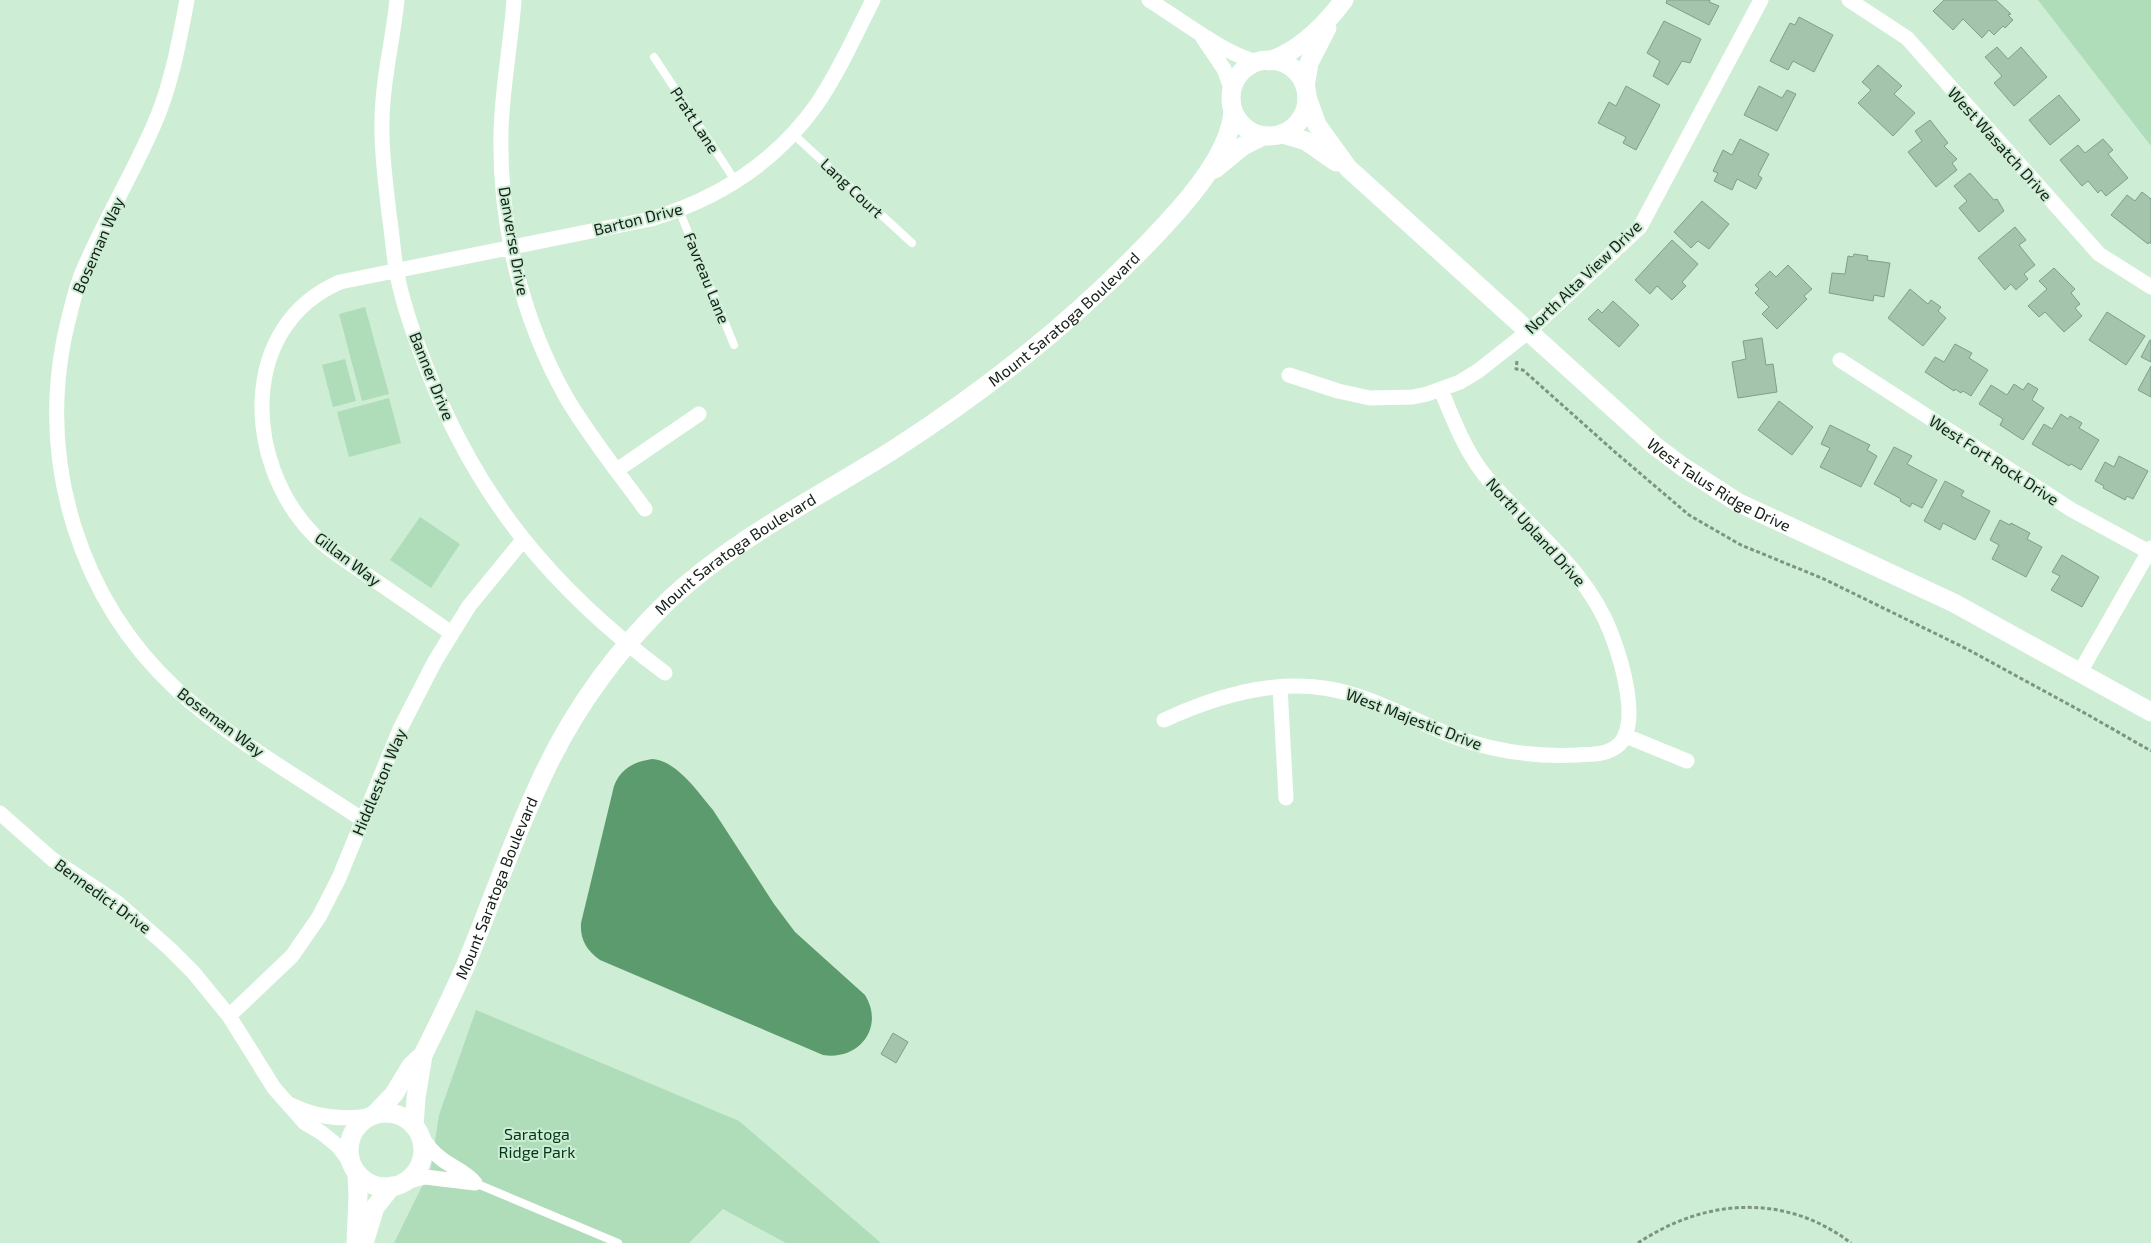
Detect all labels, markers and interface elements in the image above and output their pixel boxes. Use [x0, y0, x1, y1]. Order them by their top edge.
street label: Pratt Lane [667, 83, 724, 156]
street label: West Wasatch Drive [1944, 83, 2056, 204]
street label: Lang Court [817, 154, 888, 221]
street label: Danverse Drive [496, 185, 533, 297]
street label: Boseman Way [68, 193, 127, 296]
street label: Barton Drive [591, 198, 684, 239]
street label: North Alta View Drive [1520, 216, 1645, 337]
street label: Favreau Lane [681, 229, 734, 326]
street label: Mount Saratoga Boulevard [984, 248, 1143, 390]
street label: Banner Drive [406, 329, 459, 423]
street label: West Fort Rock Drive [1926, 410, 2063, 509]
street label: West Talus Ridge Drive [1643, 434, 1794, 535]
street label: North Upland Drive [1483, 474, 1590, 590]
street label: Mount Saratoga Boulevard [650, 489, 819, 618]
street label: Gillan Way [312, 528, 385, 590]
street label: Boseman Way [174, 683, 269, 761]
street label: West Majestic Drive [1343, 684, 1485, 754]
street label: Hiddleston Way [347, 725, 410, 838]
street label: Mount Saratoga Boulevard [451, 794, 541, 982]
street label: Bennedict Drive [51, 854, 155, 937]
park label: Saratoga Ridge Park [499, 1124, 575, 1161]

